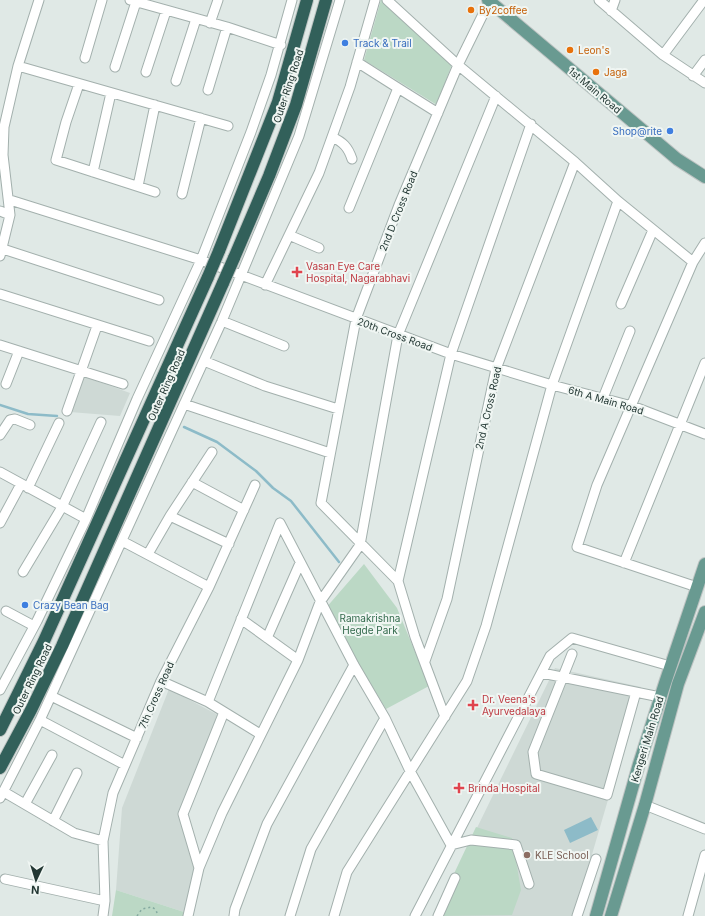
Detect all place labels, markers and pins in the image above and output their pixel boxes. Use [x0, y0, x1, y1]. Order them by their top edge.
place label: By2coffee [479, 4, 528, 16]
marker: By2coffee [466, 5, 476, 15]
place label: Track & Trail [353, 37, 412, 49]
marker: Track & Trail [340, 38, 350, 48]
place label: Leon's [578, 44, 610, 56]
marker: Leon's [565, 45, 575, 55]
place label: Jaga [604, 66, 627, 78]
marker: Jaga [591, 67, 601, 77]
place label: Shop@rite [613, 125, 662, 137]
marker: Shop@rite [665, 126, 675, 136]
place label: Vasan Eye Care Hospital, Nagarabhavi [306, 260, 410, 284]
marker: Vasan Eye Care Hospital, Nagarabhavi [291, 266, 303, 278]
place label: Crazy Bean Bag [33, 599, 109, 611]
marker: Crazy Bean Bag [20, 600, 30, 610]
place label: Dr. Veena's Ayurvedalaya [482, 693, 546, 717]
marker: Dr. Veena's Ayurvedalaya [467, 699, 479, 711]
marker: Brinda Hospital [453, 782, 465, 794]
place label: Brinda Hospital [468, 782, 540, 794]
place label: KLE School [535, 849, 589, 861]
marker: KLE School [522, 850, 532, 860]

